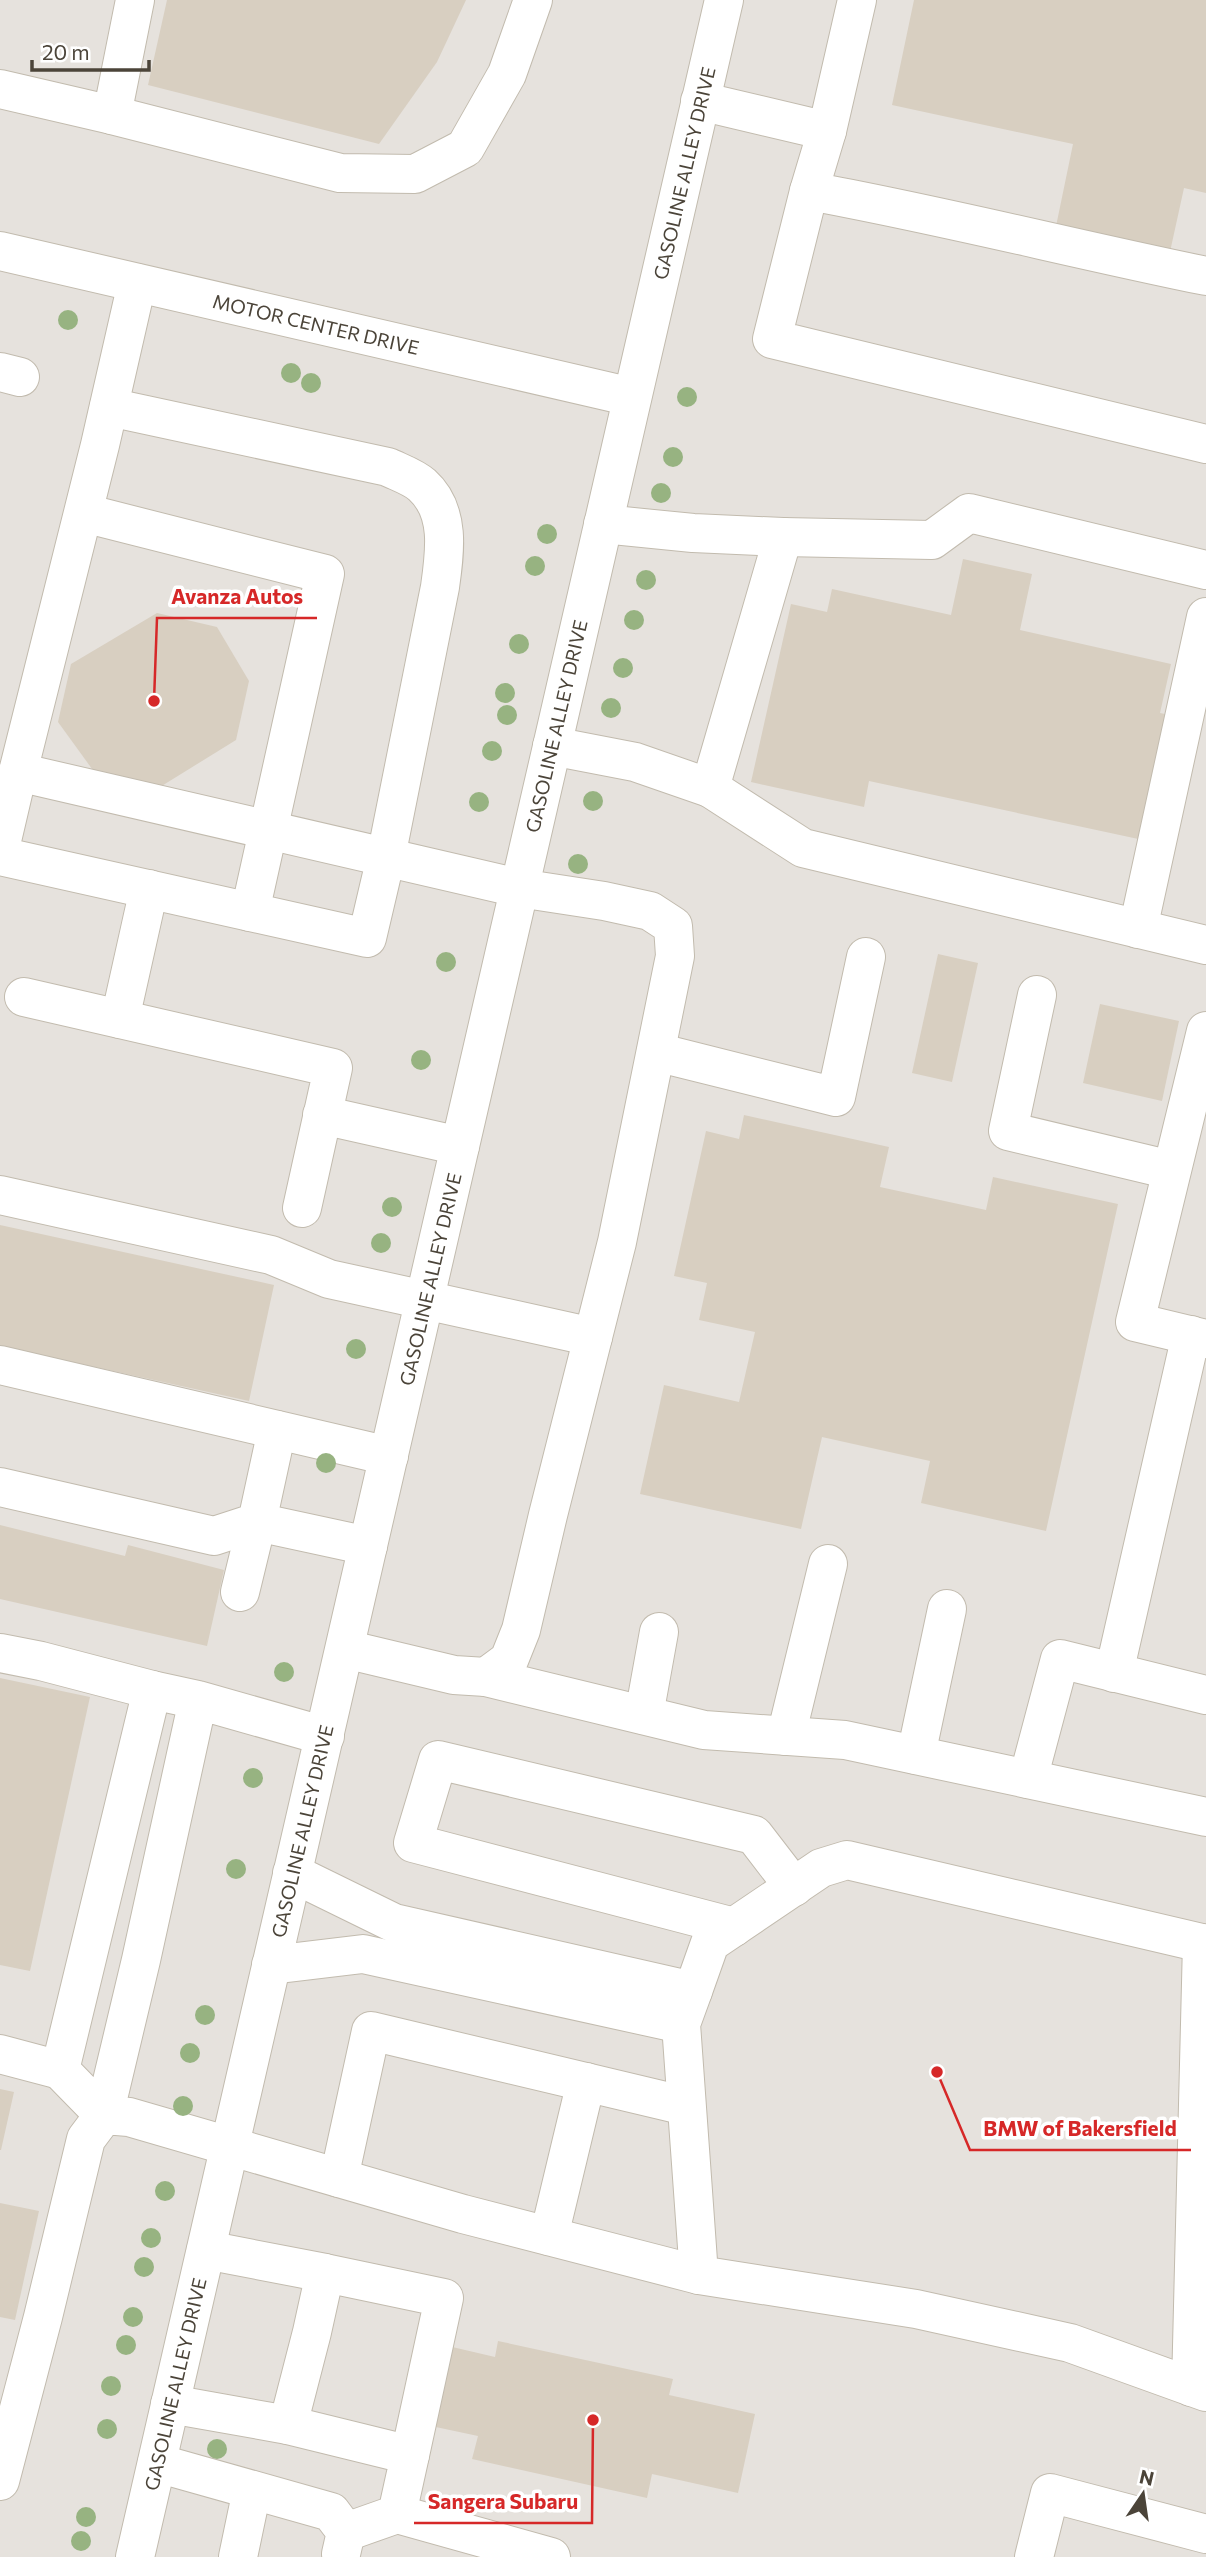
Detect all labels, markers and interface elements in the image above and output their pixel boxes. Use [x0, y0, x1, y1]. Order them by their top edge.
scale bar [32, 28, 149, 72]
text: 20 m [42, 39, 90, 64]
street label: GASOLINE ALLEY DRIVE [648, 64, 720, 282]
street label: MOTOR CENTER DRIVE [211, 289, 421, 359]
callout: Avanza Autos [157, 576, 317, 618]
text: Avanza Autos [171, 583, 303, 608]
street label: GASOLINE ALLEY DRIVE [520, 617, 592, 835]
street label: GASOLINE ALLEY DRIVE [394, 1170, 466, 1388]
street label: GASOLINE ALLEY DRIVE [266, 1722, 338, 1940]
callout: BMW of Bakersfield [970, 2108, 1191, 2150]
text: BMW of Bakersfield [983, 2115, 1177, 2140]
street label: GASOLINE ALLEY DRIVE [139, 2275, 211, 2493]
north arrow [1108, 2459, 1178, 2529]
text: N [1137, 2464, 1156, 2490]
callout: Sangera Subaru [414, 2481, 592, 2523]
text: Sangera Subaru [428, 2488, 578, 2513]

